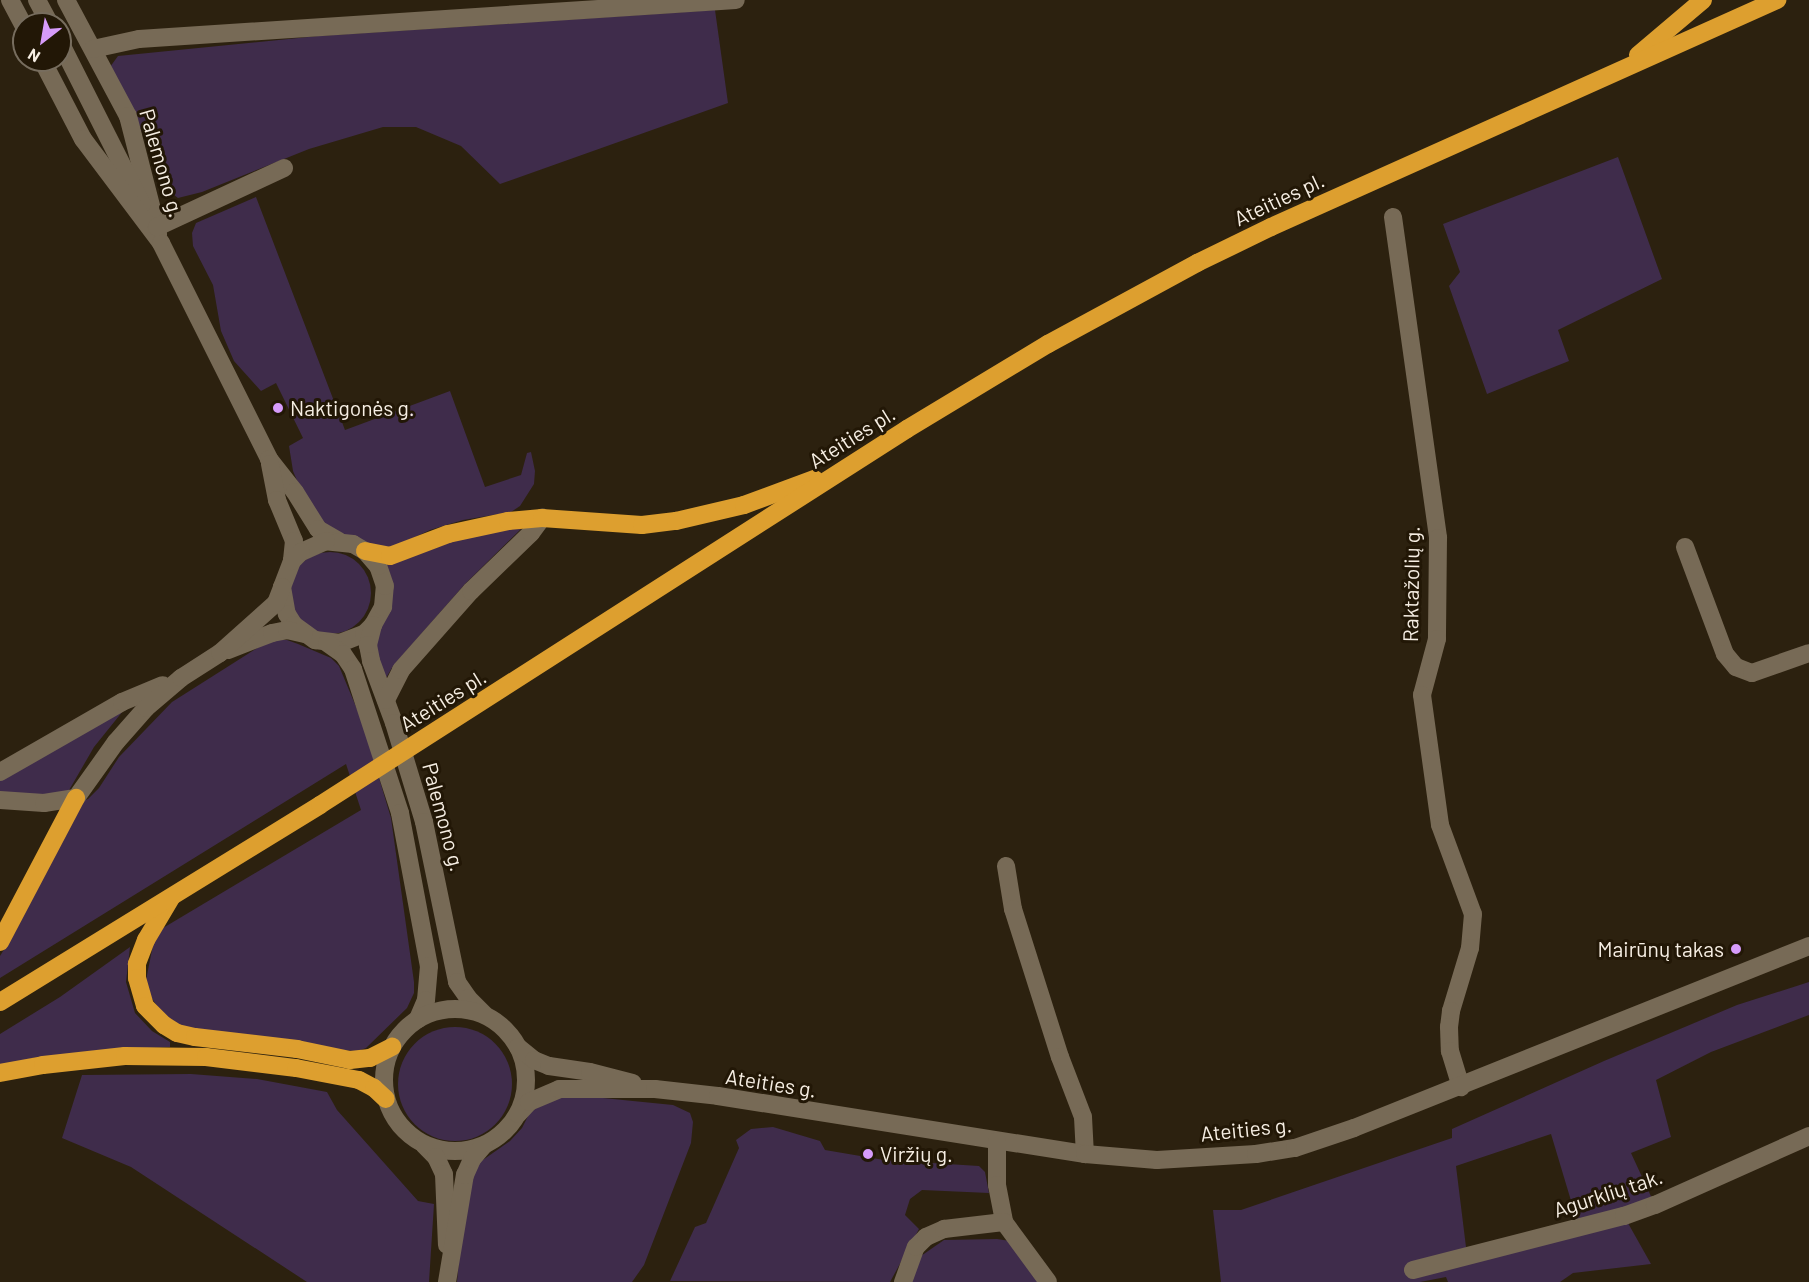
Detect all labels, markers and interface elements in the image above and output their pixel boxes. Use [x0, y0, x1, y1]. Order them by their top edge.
north arrow [12, 12, 72, 72]
text: N [24, 45, 43, 67]
street label: Palemono g. [134, 106, 190, 220]
street label: Ateities pl. [1230, 167, 1328, 231]
place label: Naktigonės g. [290, 395, 415, 421]
marker: Naktigonės g. [271, 401, 285, 415]
street label: Ateities pl. [804, 401, 900, 473]
street label: Raktažolių g. [1397, 526, 1425, 642]
street label: Ateities pl. [395, 664, 491, 736]
street label: Palemono g. [417, 760, 471, 874]
place label: Mairūnų takas [1598, 936, 1724, 962]
marker: Mairūnų takas [1729, 942, 1743, 956]
street label: Ateities g. [724, 1063, 818, 1103]
street label: Ateities g. [1199, 1112, 1293, 1146]
place label: Viržių g. [880, 1141, 953, 1167]
marker: Viržių g. [861, 1147, 875, 1161]
street label: Agurklių tak. [1550, 1163, 1666, 1223]

